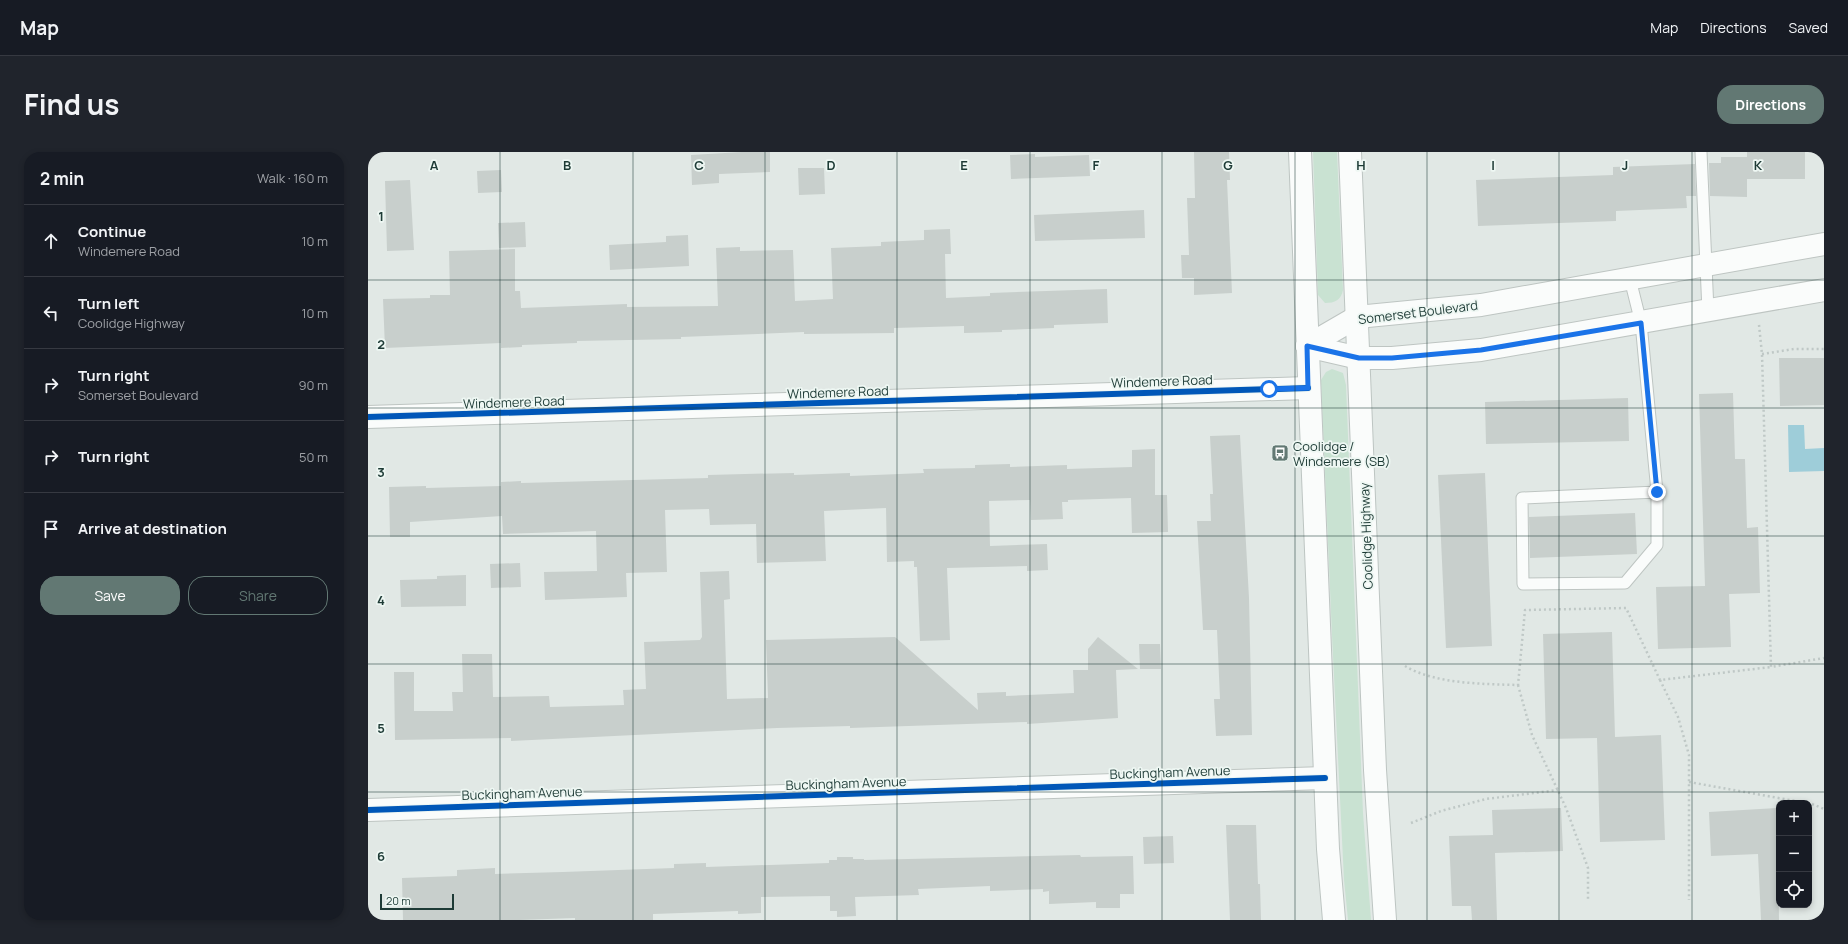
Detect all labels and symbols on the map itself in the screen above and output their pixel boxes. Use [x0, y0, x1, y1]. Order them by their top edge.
text: A [430, 156, 439, 174]
text: B [563, 156, 571, 174]
text: C [694, 156, 704, 174]
text: D [826, 156, 836, 174]
text: E [960, 156, 968, 174]
text: F [1093, 156, 1100, 174]
text: G [1223, 156, 1233, 174]
text: H [1356, 156, 1366, 174]
text: I [1491, 156, 1495, 174]
text: J [1622, 156, 1628, 174]
text: K [1754, 156, 1763, 174]
text: 1 [378, 207, 384, 225]
street label: Somerset Boulevard [1357, 296, 1479, 328]
text: 2 [377, 335, 385, 353]
street label: Windemere Road [1111, 370, 1213, 392]
route start [1260, 380, 1278, 398]
street label: Windemere Road [787, 381, 889, 403]
street label: Windemere Road [463, 391, 565, 413]
place label: Coolidge / Windemere (SB) [1293, 437, 1391, 470]
bus stop icon: Coolidge / Windemere (SB) [1270, 443, 1290, 463]
text: 3 [377, 463, 385, 481]
street label: Coolidge Highway [1355, 482, 1377, 590]
route end [1648, 483, 1666, 501]
text: 4 [377, 591, 385, 609]
text: 5 [377, 719, 385, 737]
street label: Buckingham Avenue [1109, 761, 1231, 783]
street label: Buckingham Avenue [785, 772, 907, 794]
street label: Buckingham Avenue [461, 782, 583, 804]
text: 6 [377, 847, 385, 865]
scale bar [380, 892, 454, 911]

